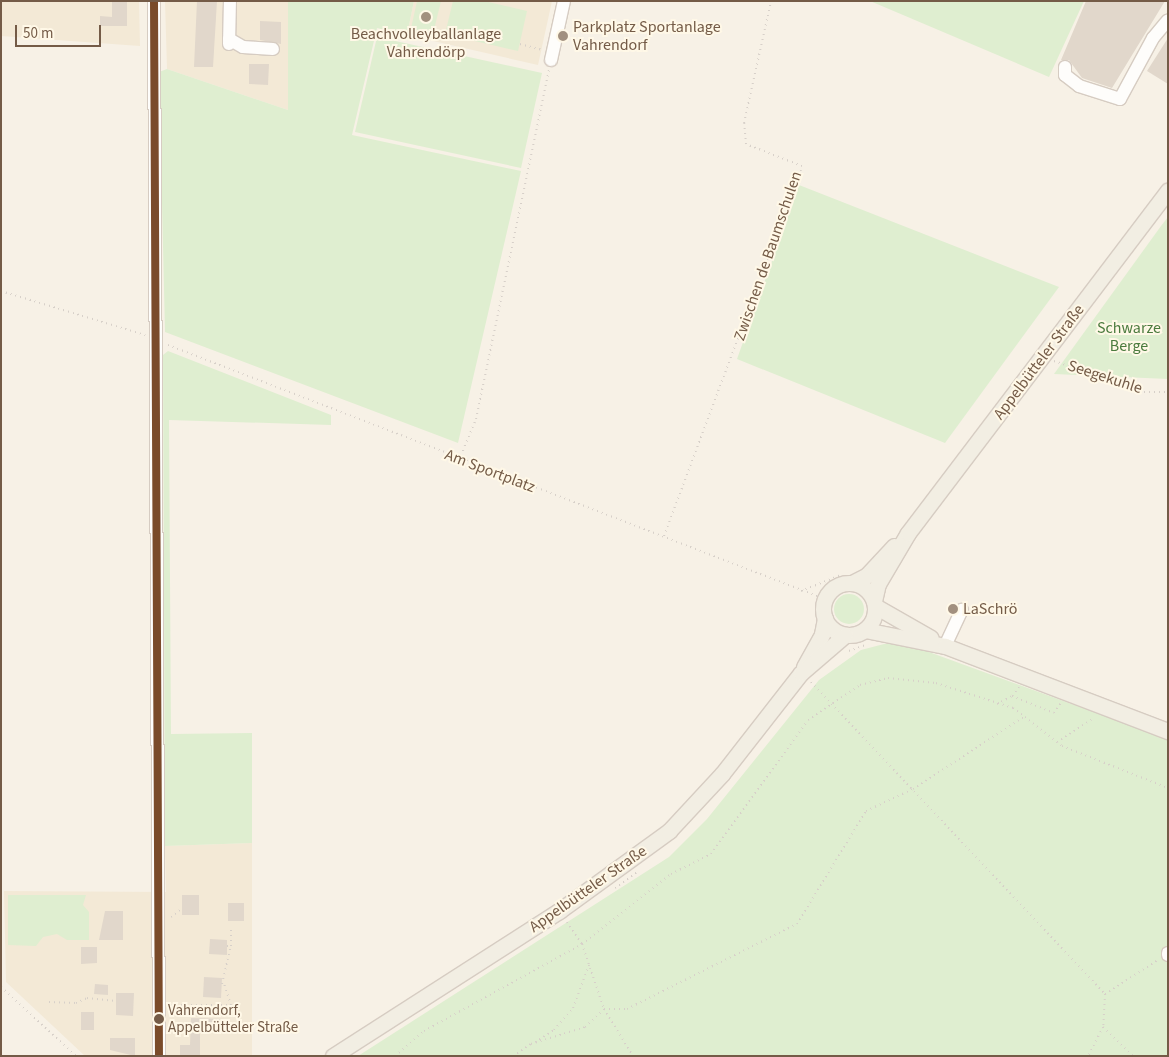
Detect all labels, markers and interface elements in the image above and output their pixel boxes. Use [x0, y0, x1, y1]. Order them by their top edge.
marker: Beachvolleyballanlage Vahrendörp [420, 11, 432, 23]
scale bar [18, 15, 104, 47]
place label: Parkplatz Sportanlage Vahrendorf [573, 17, 721, 55]
text: 50 m [23, 23, 53, 44]
place label: Beachvolleyballanlage Vahrendörp [351, 24, 501, 62]
marker: Parkplatz Sportanlage Vahrendorf [557, 30, 569, 42]
street label: Zwischen de Baumschulen [730, 169, 806, 343]
street label: Appelbütteler Straße [990, 301, 1088, 423]
park label: Schwarze Berge [1097, 318, 1161, 356]
street label: Seegekuhle [1065, 356, 1145, 398]
street label: Am Sportplatz [442, 445, 538, 497]
place label: LaSchrö [963, 599, 1017, 619]
marker: LaSchrö [947, 603, 959, 615]
street label: Appelbütteler Straße [526, 841, 650, 937]
place label: Vahrendorf, Appelbütteler Straße [168, 1001, 298, 1036]
marker: Vahrendorf, Appelbütteler Straße [154, 1014, 164, 1024]

